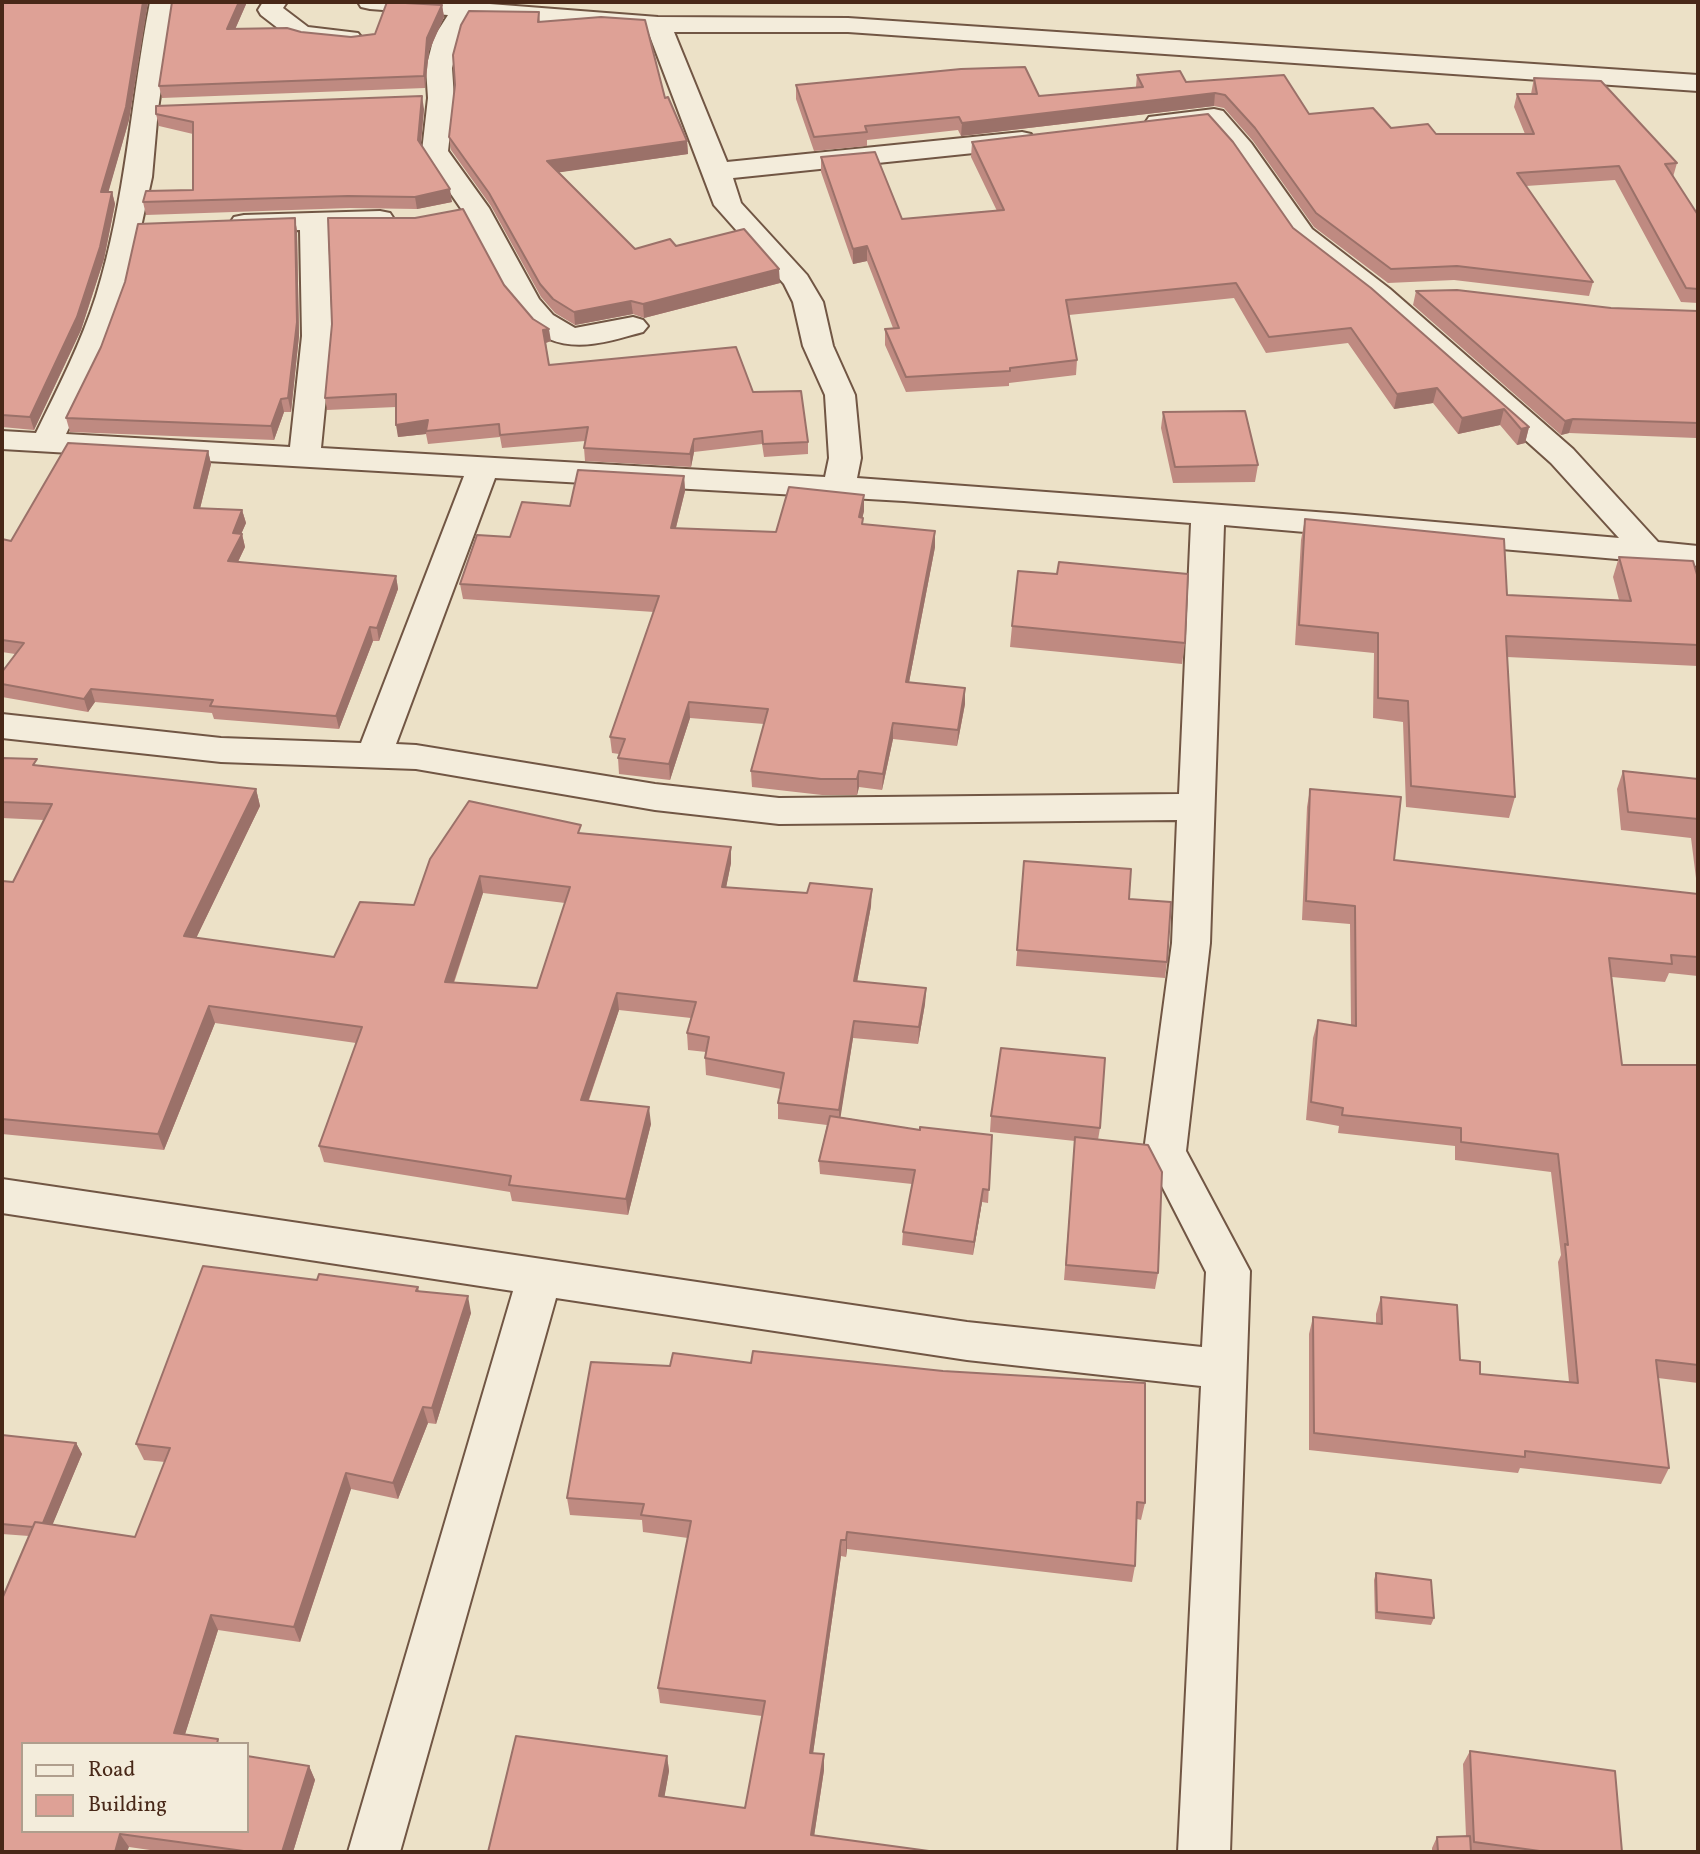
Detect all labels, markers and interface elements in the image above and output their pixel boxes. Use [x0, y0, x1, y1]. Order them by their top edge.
legend [21, 1742, 248, 1833]
text: Road [88, 1756, 135, 1785]
text: Building [88, 1791, 167, 1820]

